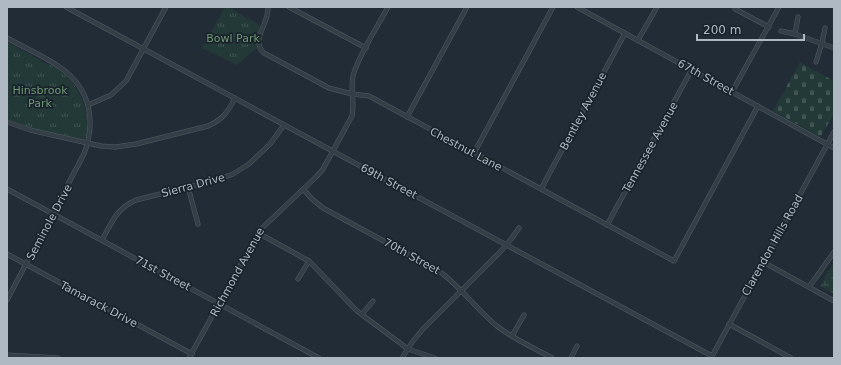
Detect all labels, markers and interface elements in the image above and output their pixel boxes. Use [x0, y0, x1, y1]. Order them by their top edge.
scale bar [697, 16, 804, 42]
text: 200 m [703, 23, 741, 37]
park label: Bowl Park [206, 32, 260, 45]
street label: 67th Street [675, 57, 737, 99]
street label: Bentley Avenue [557, 70, 610, 152]
park label: Hinsbrook Park [12, 84, 68, 110]
street label: Tennessee Avenue [620, 99, 681, 196]
street label: Chestnut Lane [427, 125, 504, 174]
street label: 69th Street [358, 161, 420, 202]
street label: Sierra Drive [160, 171, 227, 200]
street label: Seminole Drive [24, 182, 75, 262]
street label: Clarendon Hills Road [739, 192, 806, 298]
street label: Richmond Avenue [208, 225, 267, 319]
street label: 70th Street [381, 236, 443, 278]
street label: 71st Street [133, 253, 193, 294]
street label: Tamarack Drive [57, 278, 140, 330]

